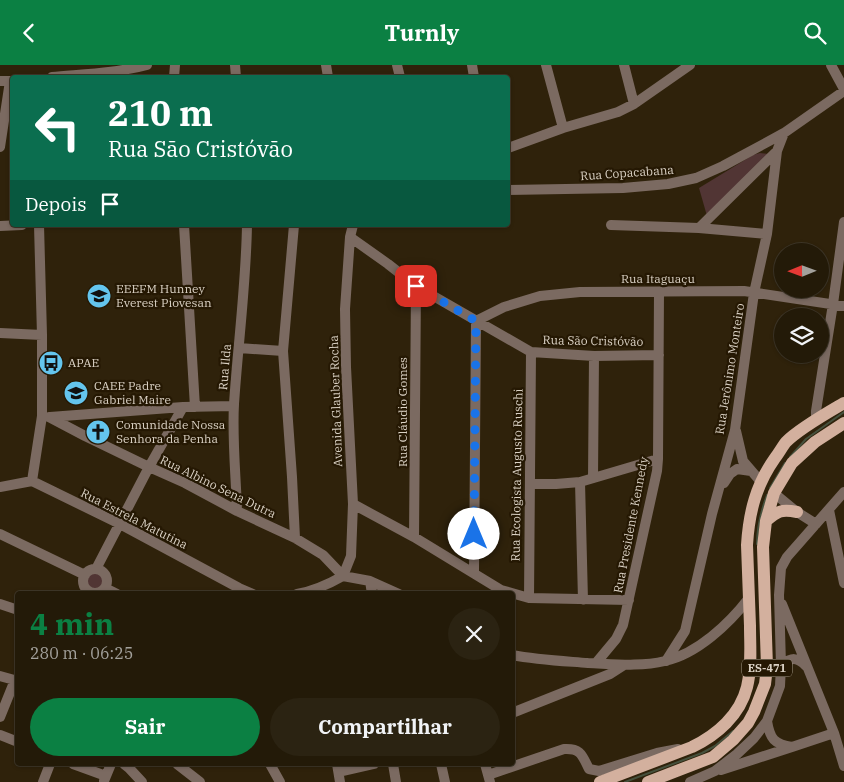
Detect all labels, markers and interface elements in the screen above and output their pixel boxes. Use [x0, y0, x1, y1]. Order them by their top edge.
text: Turnly [385, 18, 459, 47]
icon: back [15, 19, 43, 47]
icon: search [801, 19, 829, 47]
text: 210 m [108, 90, 213, 136]
icon: left [25, 95, 90, 160]
text: Rua São Cristóvão [108, 134, 293, 163]
street label: Rua Copacabana [580, 162, 675, 183]
icon: arrive [96, 190, 124, 218]
text: Depois [25, 192, 86, 216]
north arrow [774, 243, 829, 297]
map controls [774, 243, 829, 363]
pin [395, 265, 437, 307]
street label: Rua Itaguaçu [621, 271, 695, 286]
icon: arrive [402, 272, 430, 300]
place label: EEEFM Hunney Everest Piovesan [116, 281, 212, 310]
school or university icon: EEEFM Hunney Everest Piovesan [86, 283, 112, 309]
street label: Rua Jerônimo Monteiro [712, 302, 747, 436]
button: layers [774, 308, 829, 363]
street label: Rua São Cristóvão [542, 332, 644, 349]
street label: Avenida Glauber Rocha [326, 334, 345, 467]
street label: Rua Ilda [215, 343, 234, 391]
bus stop icon: APAE [38, 350, 64, 376]
place label: APAE [68, 355, 99, 370]
street label: Rua Cláudio Gomes [395, 357, 410, 467]
place label: CAEE Padre Gabriel Maire [94, 378, 171, 407]
school or university icon: CAEE Padre Gabriel Maire [63, 380, 89, 406]
street label: Rua Ecologista Augusto Ruschi [507, 388, 526, 562]
place label: Comunidade Nossa Senhora da Penha [116, 417, 226, 446]
church icon: Comunidade Nossa Senhora da Penha [85, 419, 111, 445]
street label: Rua Albino Sena Dutra [158, 452, 279, 521]
street label: Rua Presidente Kennedy [610, 455, 651, 594]
street label: Rua Estrela Matutina [78, 485, 191, 552]
position arrow [447, 507, 499, 559]
text: 4 min [30, 604, 114, 643]
button: close [448, 608, 500, 660]
text: 280 m · 06:25 [30, 643, 133, 663]
road number: ES-471 [742, 659, 792, 677]
button: Sair [30, 698, 260, 756]
button: Compartilhar [270, 698, 500, 756]

